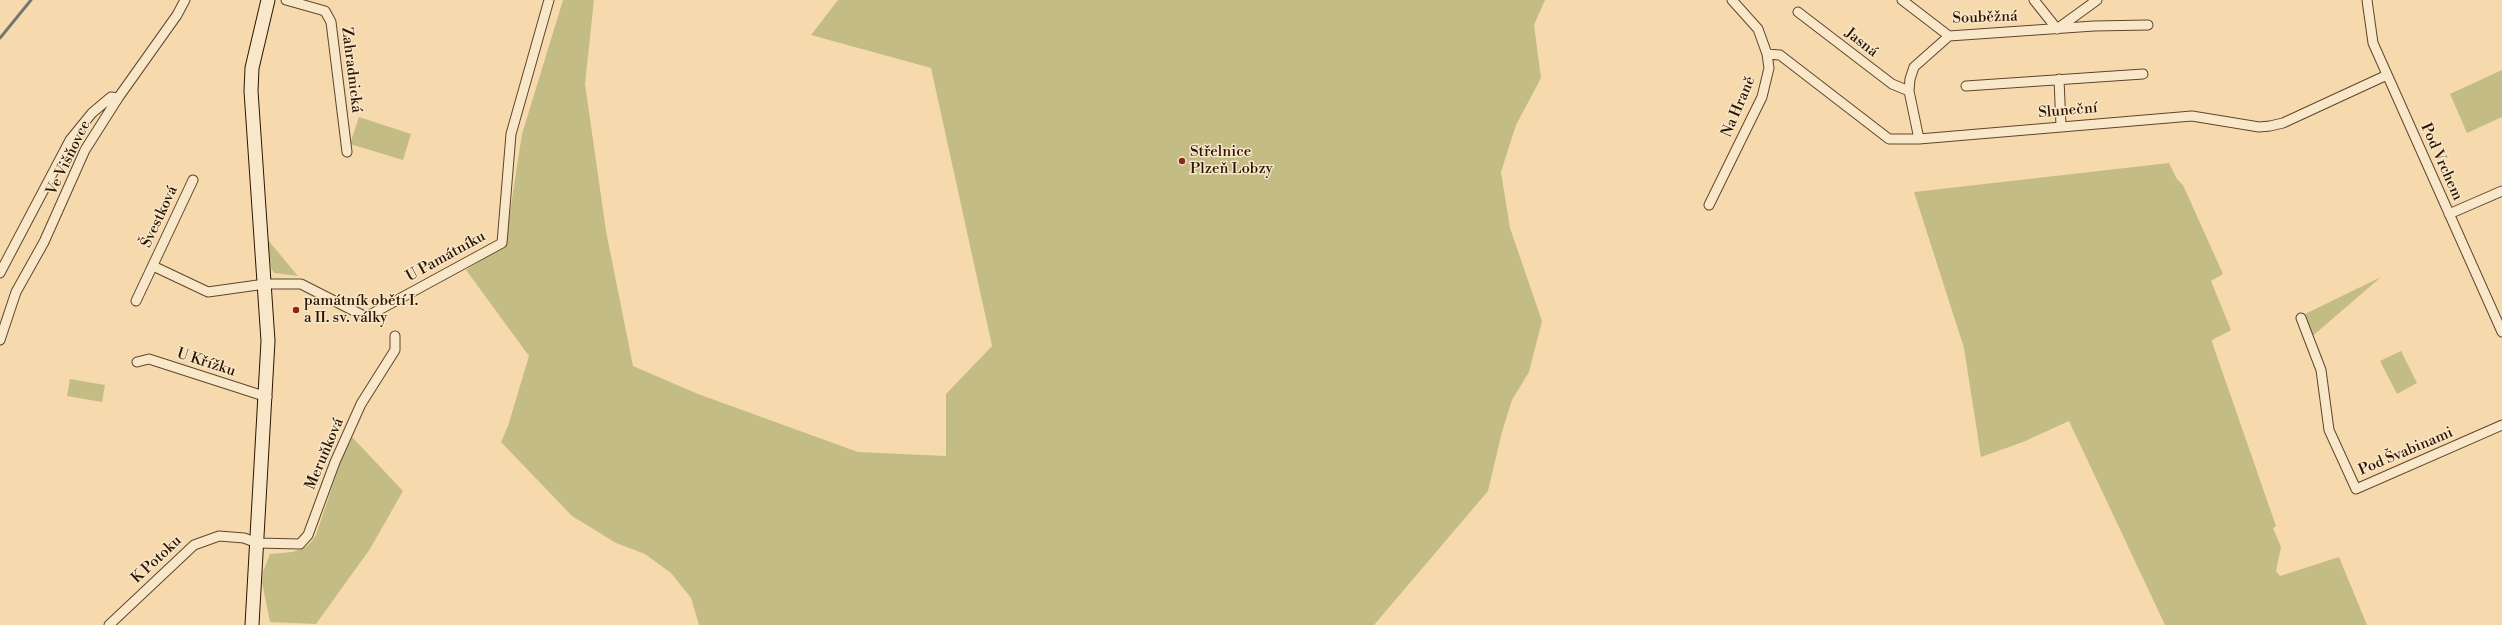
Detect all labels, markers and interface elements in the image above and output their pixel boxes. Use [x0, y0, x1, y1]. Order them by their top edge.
street label: Souběžná [1952, 8, 2018, 28]
street label: Jasná [1841, 25, 1881, 61]
street label: Zahradnická [337, 26, 365, 114]
street label: Na Hraně [1718, 74, 1760, 140]
street label: Sluneční [2038, 99, 2098, 123]
street label: Ve Višňovce [43, 118, 95, 198]
street label: Pod Vrchem [2416, 121, 2466, 203]
place label: Střelnice Plzeň Lobzy [1190, 143, 1273, 178]
marker: Střelnice Plzeň Lobzy [1177, 156, 1187, 166]
street label: Švestková [138, 183, 182, 251]
street label: U Památníku [403, 228, 489, 286]
place label: památník obětí I. a II. sv. války [304, 292, 418, 327]
marker: památník obětí I. a II. sv. války [291, 305, 301, 315]
street label: U Křížku [174, 345, 238, 381]
street label: Meruňková [302, 416, 348, 492]
street label: Pod Švabinami [2356, 424, 2456, 480]
street label: K Potoku [128, 532, 186, 588]

